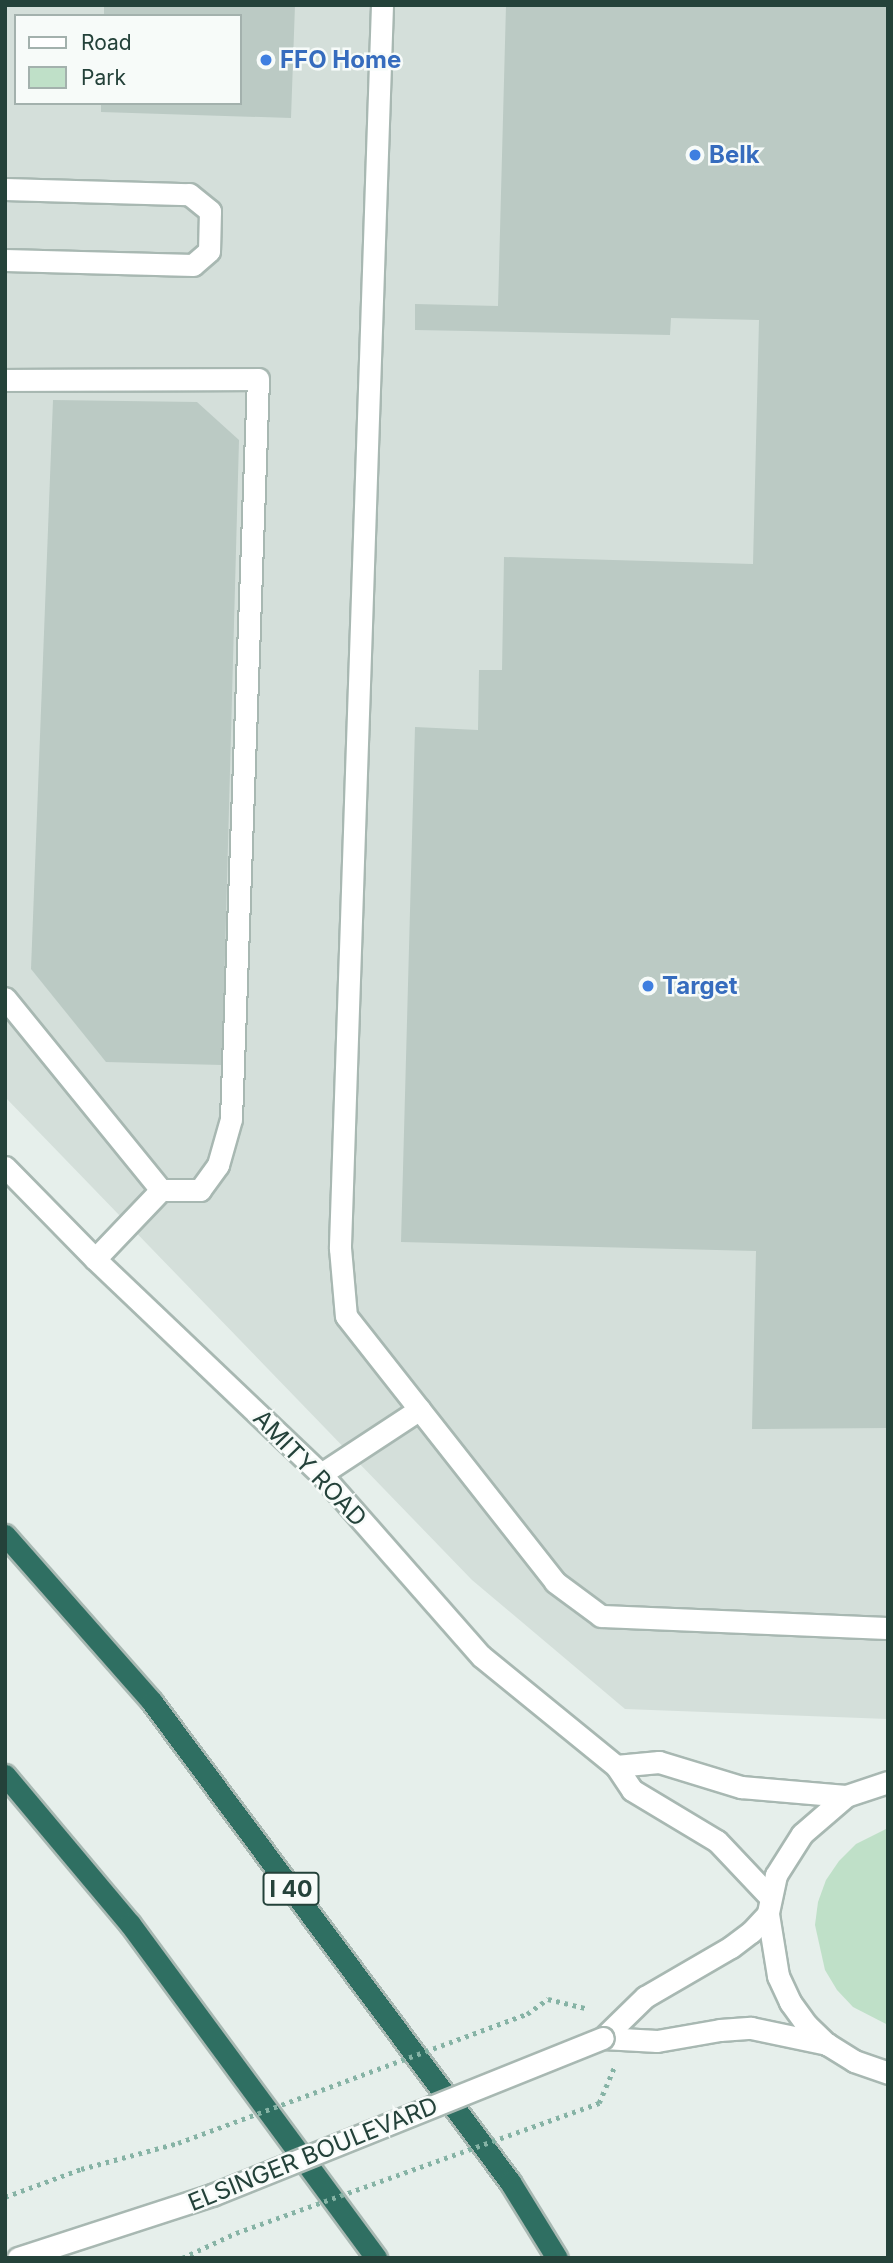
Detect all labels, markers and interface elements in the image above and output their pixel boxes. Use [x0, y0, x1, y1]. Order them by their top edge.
legend [14, 14, 242, 105]
text: Road [81, 30, 132, 55]
place label: FFO Home [280, 46, 401, 74]
marker: FFO Home [258, 52, 274, 68]
text: Park [81, 65, 126, 90]
place label: Belk [709, 141, 760, 169]
marker: Belk [687, 147, 703, 163]
place label: Target [662, 972, 738, 1000]
marker: Target [640, 978, 656, 994]
street label: AMITY ROAD [247, 1404, 373, 1532]
road number: I 40 [261, 1870, 321, 1908]
street label: ELSINGER BOULEVARD [184, 2091, 442, 2217]

